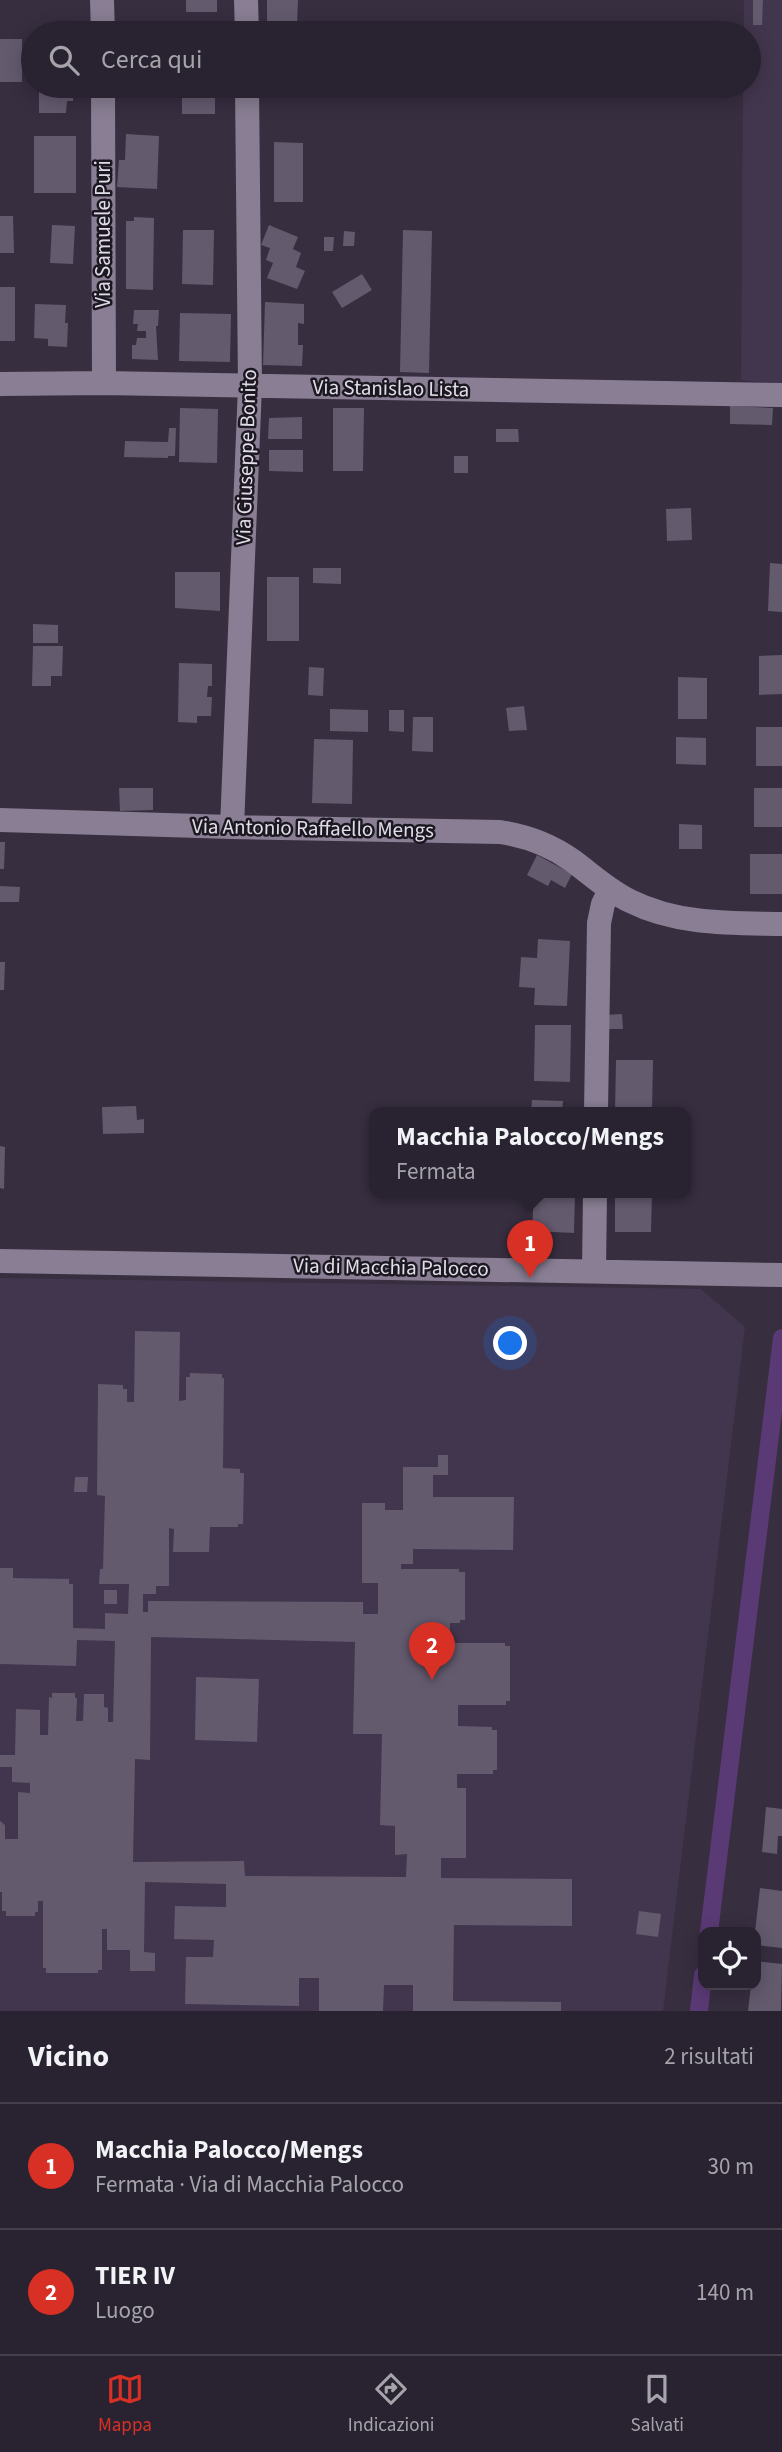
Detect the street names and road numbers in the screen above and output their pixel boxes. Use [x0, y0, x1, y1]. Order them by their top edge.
street label: Via Samuele Puri [88, 160, 118, 308]
street label: Via Giuseppe Bonito [228, 369, 264, 545]
street label: Via Stanislao Lista [312, 372, 470, 404]
street label: Via Antonio Raffaello Mengs [192, 811, 434, 845]
street label: Via di Macchia Palocco [293, 1250, 489, 1284]

